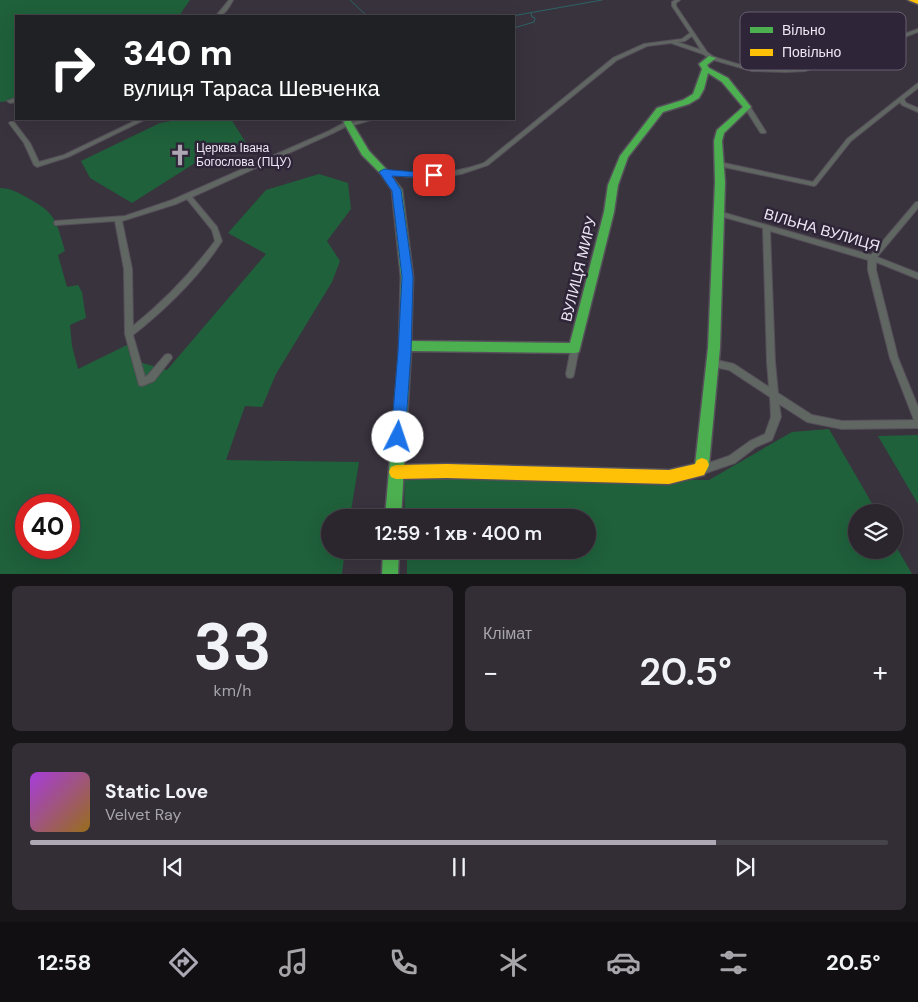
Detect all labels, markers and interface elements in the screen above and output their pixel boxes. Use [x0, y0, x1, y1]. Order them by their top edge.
legend [740, 12, 906, 70]
text: Вільно [782, 21, 826, 39]
text: 340 m [123, 30, 233, 76]
icon: right [40, 35, 105, 100]
text: Повільно [782, 43, 842, 61]
text: вулиця Тараса Шевченка [123, 74, 380, 103]
place label: Церква Івана Богослова (ПЦУ) [196, 140, 291, 170]
church icon: Церква Івана Богослова (ПЦУ) [167, 142, 193, 168]
pin [413, 154, 455, 196]
icon: arrive [420, 161, 448, 189]
street label: ВІЛЬНА ВУЛИЦЯ [762, 204, 882, 256]
street label: ВУЛИЦЯ МИРУ [556, 214, 602, 324]
position arrow [371, 410, 423, 462]
speed limit sign: 40 [15, 494, 80, 559]
map controls [848, 504, 903, 559]
button: layers [848, 504, 903, 559]
text: 12:59 · 1 хв · 400 m [375, 521, 542, 546]
text: 33 [193, 605, 272, 689]
text: Клімат [483, 623, 532, 644]
text: 20.5° [639, 647, 732, 697]
text: − [483, 654, 498, 691]
text: + [873, 654, 888, 691]
text: km/h [214, 680, 251, 701]
text: Static Love [105, 779, 208, 804]
text: Velvet Ray [105, 804, 181, 825]
icon: previous [159, 853, 187, 881]
icon: pause [445, 853, 473, 881]
icon: next [731, 853, 759, 881]
icon: directions [166, 945, 201, 980]
icon: music [276, 945, 311, 980]
icon: phone [386, 945, 421, 980]
icon: climate [496, 945, 531, 980]
icon: car [606, 945, 641, 980]
icon: filters [716, 945, 751, 980]
text: 12:58 [37, 948, 91, 977]
text: 20.5° [826, 948, 880, 977]

